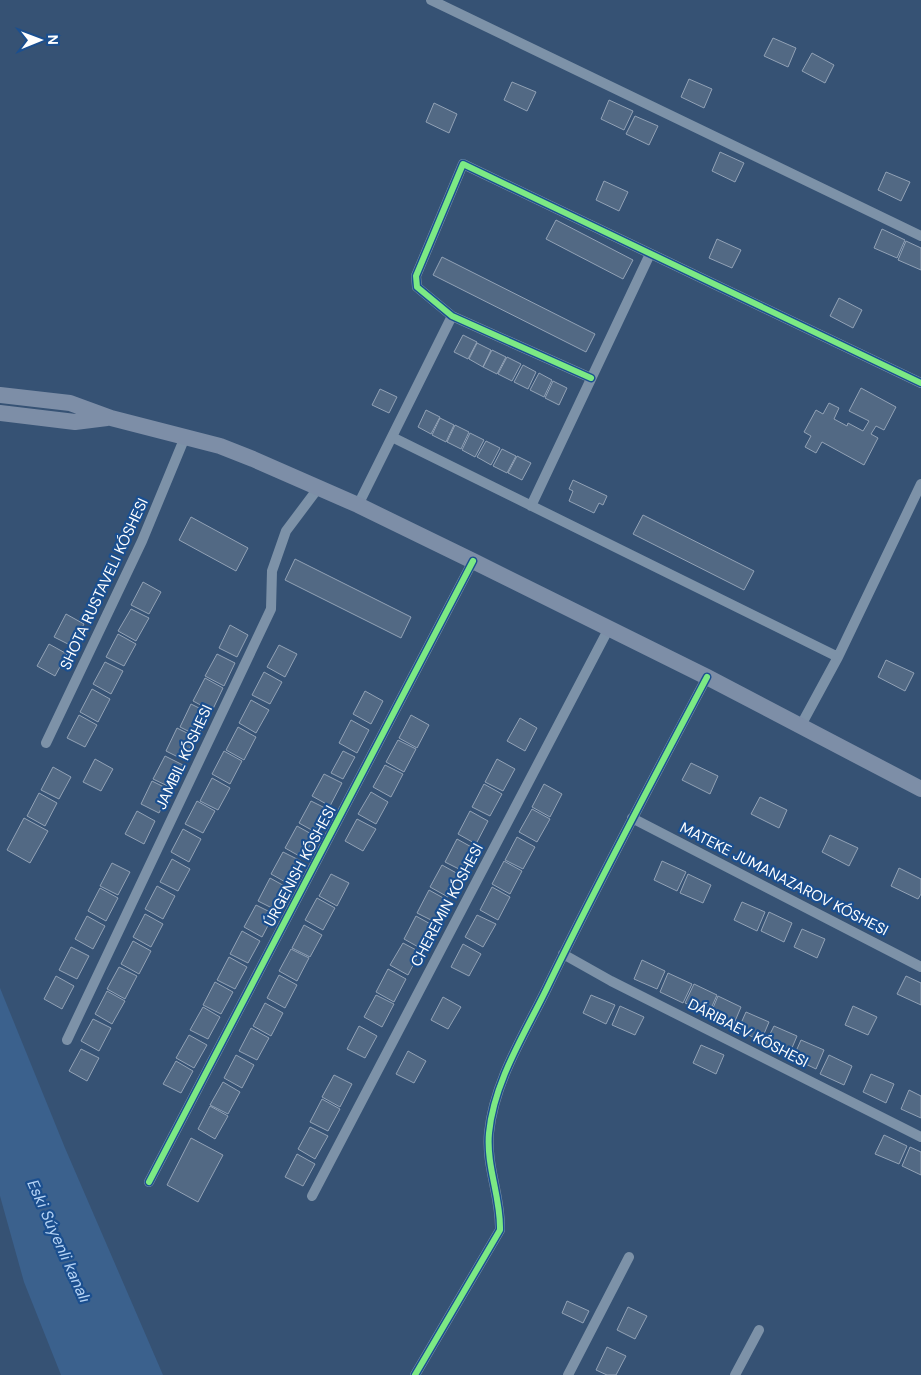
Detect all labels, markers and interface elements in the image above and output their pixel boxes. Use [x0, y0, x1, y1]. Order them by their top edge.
north arrow [15, 15, 65, 65]
text: N [44, 35, 62, 45]
street label: SHOTA RUSTAVELI KÓSHESI [55, 495, 153, 673]
street label: JAMBIL KÓSHESI [151, 701, 217, 813]
street label: ÚRGENISH KÓSHESI [260, 802, 340, 930]
street label: MATEKE JUMANAZAROV KÓSHESI [676, 818, 892, 940]
street label: CHEREMIN KÓSHESI [406, 840, 488, 970]
street label: DÁRIBAEV KÓSHESI [684, 994, 812, 1072]
water label: Eski Súyenli kanalı [22, 1176, 96, 1306]

